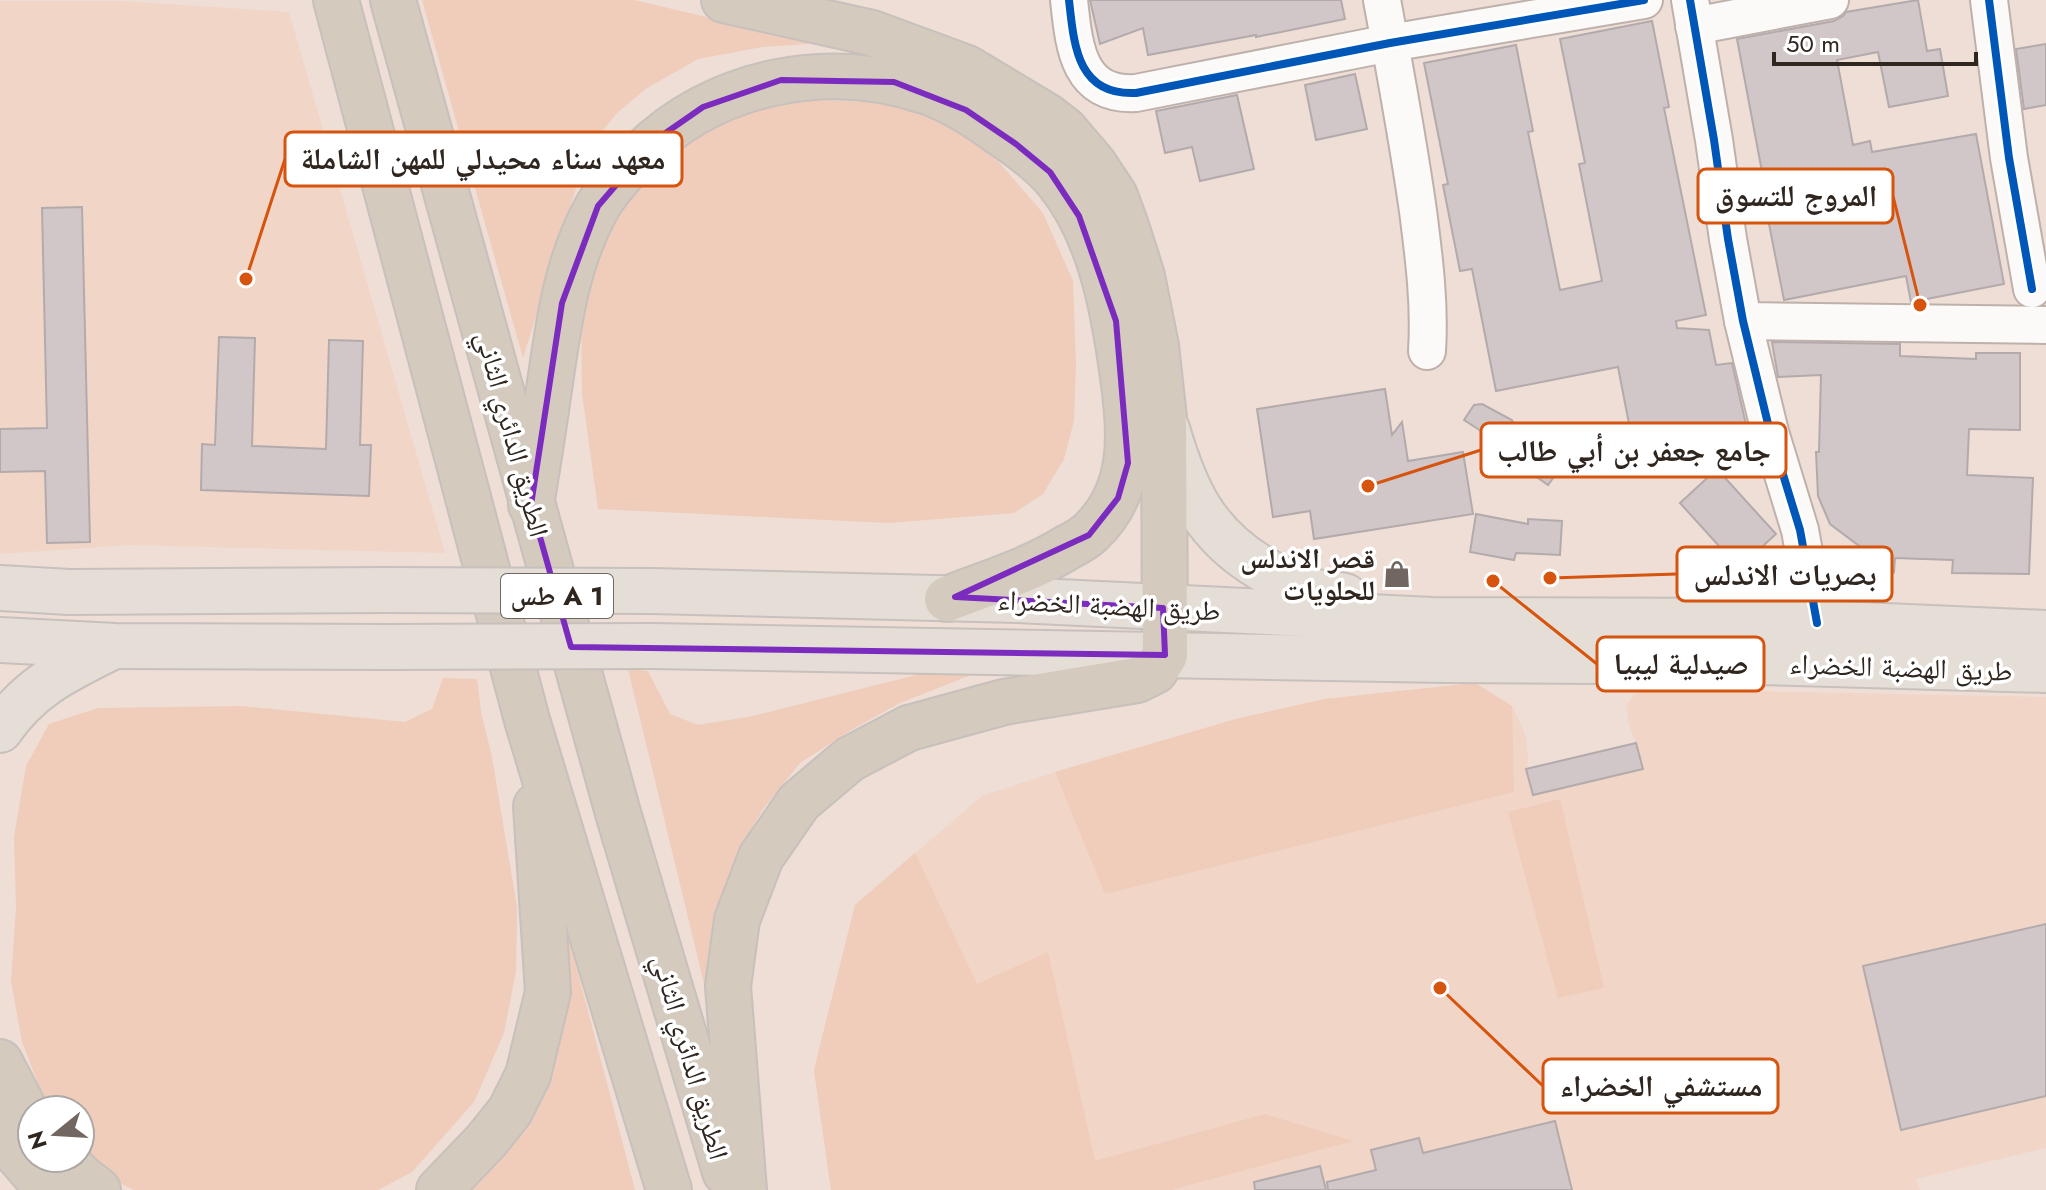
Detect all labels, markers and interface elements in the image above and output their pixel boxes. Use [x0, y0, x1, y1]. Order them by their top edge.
scale bar [1774, 16, 1976, 66]
text: 50 m [1786, 26, 1840, 61]
callout: معهد سناء محيدلي للمهن الشاملة [285, 132, 682, 186]
text: معهد سناء محيدلي للمهن الشاملة [301, 137, 665, 182]
callout: المروج للتسوق [1698, 169, 1893, 223]
text: المروج للتسوق [1715, 174, 1877, 217]
street label: الطريق الدائري الثاني [463, 327, 560, 542]
callout: جامع جعفر بن أبي طالب [1481, 423, 1786, 477]
text: جامع جعفر بن أبي طالب [1497, 429, 1771, 474]
place label: قصر الاندلس للحلويات [1240, 538, 1375, 611]
callout: بصريات الاندلس [1677, 547, 1892, 601]
text: بصريات الاندلس [1694, 553, 1876, 596]
shop icon: قصر الاندلس للحلويات [1382, 559, 1412, 589]
road number: طس A 1 [501, 574, 613, 618]
street label: طريق الهضبة الخضراء [996, 579, 1222, 632]
callout: صيدلية ليبيا [1597, 637, 1764, 691]
text: صيدلية ليبيا [1614, 642, 1749, 685]
street label: طريق الهضبة الخضراء [1789, 643, 2013, 692]
street label: الطريق الدائري الثاني [640, 950, 739, 1165]
callout: مستشفي الخضراء [1543, 1059, 1778, 1113]
text: مستشفي الخضراء [1560, 1064, 1762, 1109]
north arrow [16, 1094, 96, 1174]
text: N [19, 1127, 55, 1153]

